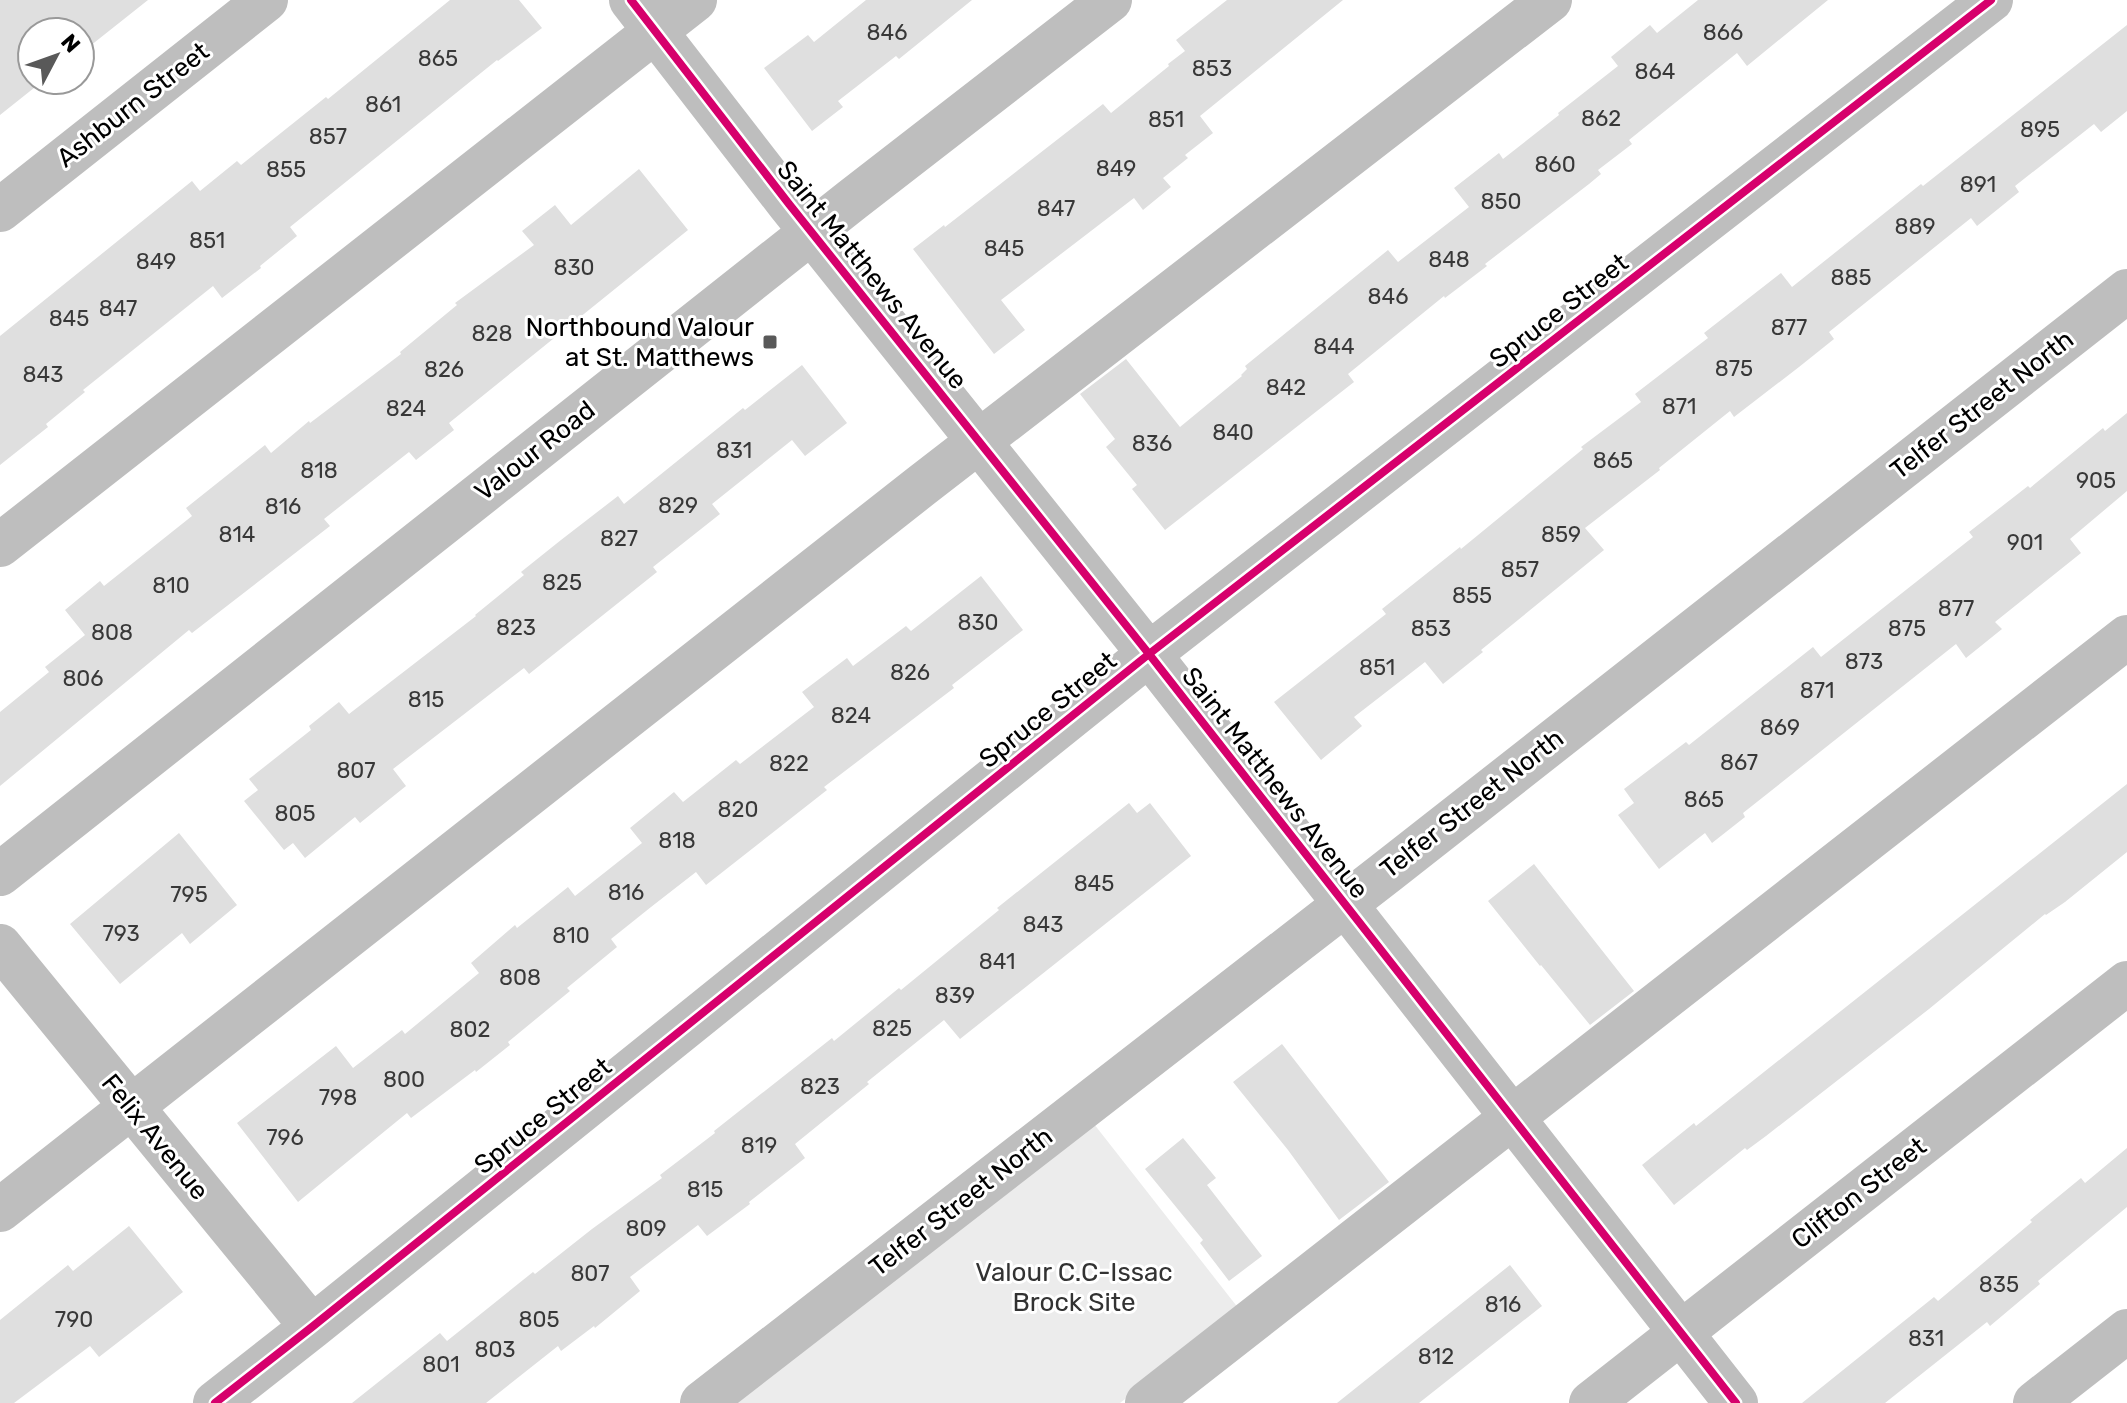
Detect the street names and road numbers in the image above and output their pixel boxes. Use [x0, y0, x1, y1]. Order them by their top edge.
street label: Ashburn Street [51, 36, 215, 174]
street label: Saint Matthews Avenue [770, 155, 974, 395]
street label: Spruce Street [1483, 247, 1635, 375]
street label: Telfer Street North [1884, 324, 2080, 486]
street label: Valour Road [469, 394, 601, 508]
street label: Spruce Street [973, 645, 1123, 775]
street label: Saint Matthews Avenue [1175, 661, 1375, 905]
street label: Telfer Street North [1374, 723, 1570, 885]
street label: Spruce Street [468, 1051, 618, 1181]
street label: Felix Avenue [95, 1068, 215, 1206]
street label: Telfer Street North [863, 1121, 1059, 1283]
street label: Clifton Street [1785, 1131, 1933, 1255]

